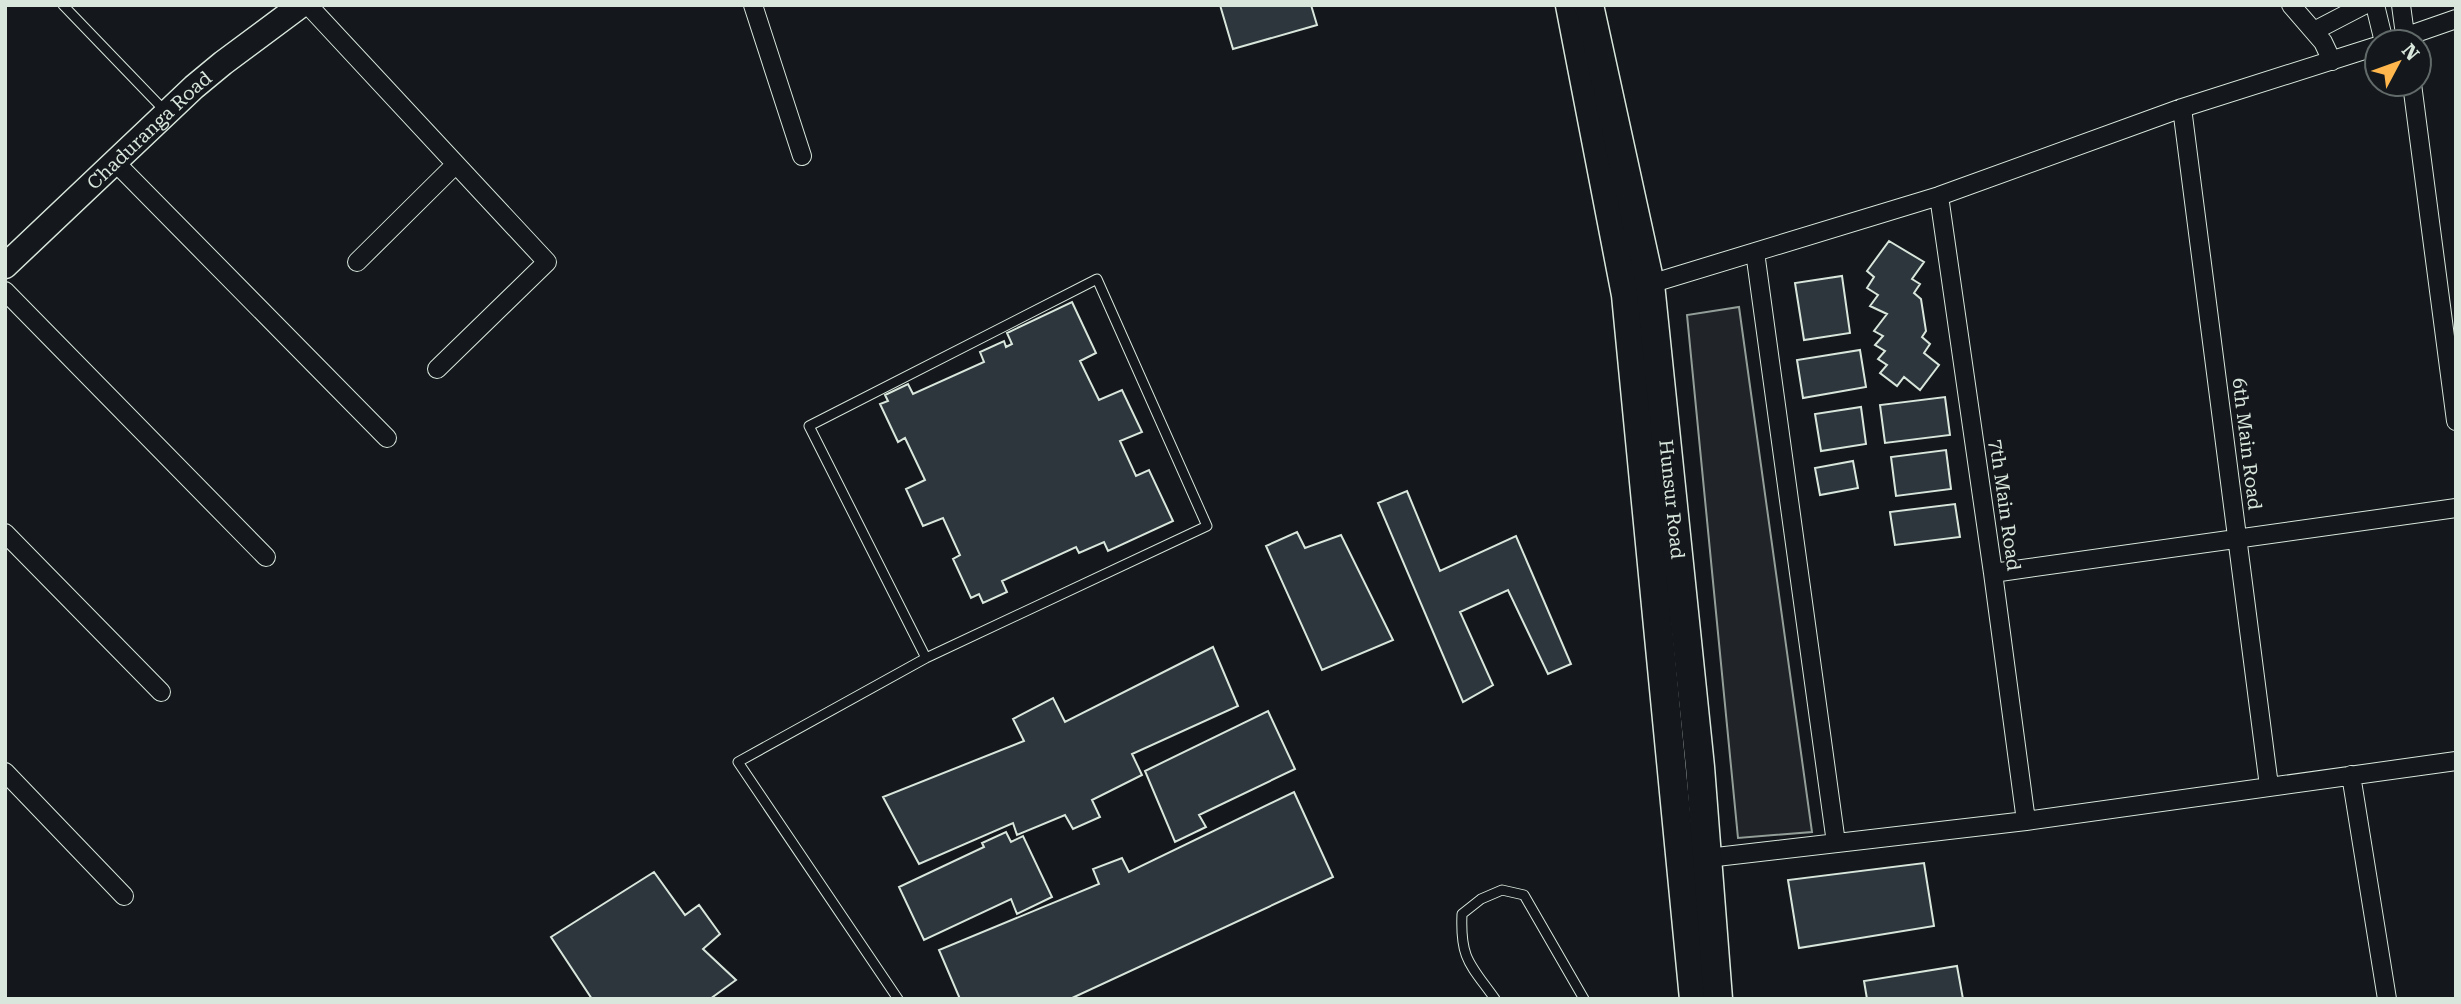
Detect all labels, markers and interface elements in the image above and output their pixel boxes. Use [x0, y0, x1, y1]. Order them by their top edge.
north arrow [2363, 28, 2433, 98]
text: N [2397, 39, 2424, 66]
street label: Chaduranga Road [82, 66, 216, 194]
street label: 6th Main Road [2227, 377, 2267, 511]
street label: Hunsur Road [1655, 438, 1690, 560]
street label: 7th Main Road [1984, 438, 2026, 572]

